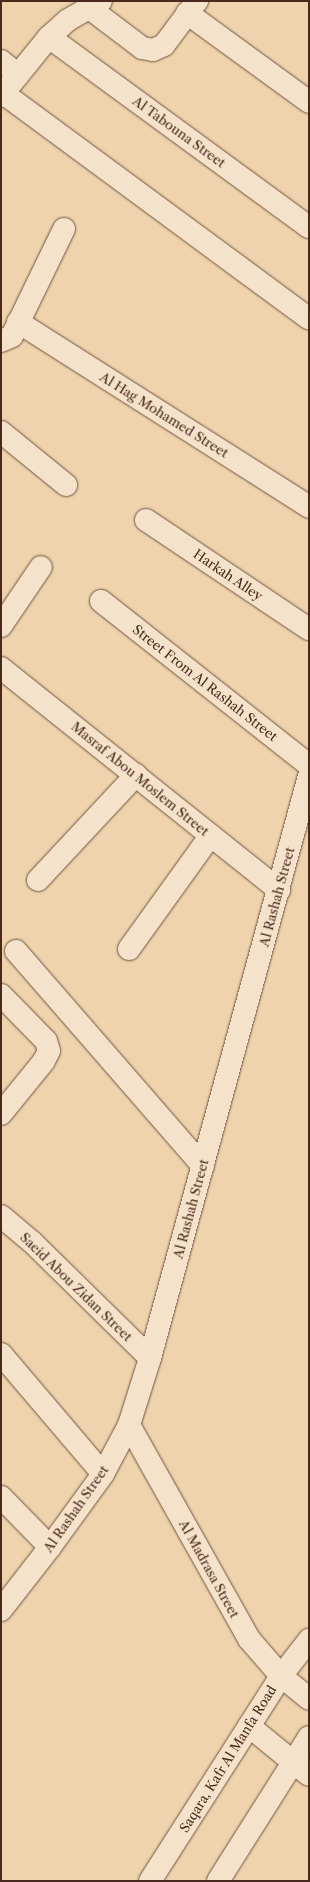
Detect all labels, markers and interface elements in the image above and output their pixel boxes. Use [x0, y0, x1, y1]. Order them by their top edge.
street label: Al Tabouna Street [129, 93, 229, 171]
street label: Al Hag Mohamed Street [97, 369, 231, 461]
street label: Harkah Alley [190, 546, 266, 604]
street label: Street From Al Rashah Street [129, 621, 281, 745]
street label: Masraf Abou Moslem Street [68, 719, 212, 839]
street label: Al Rashah Street [256, 846, 298, 948]
street label: Al Rashah Street [170, 1158, 212, 1260]
street label: Saeid Abou Zidan Street [17, 1229, 135, 1345]
street label: Al Rashah Street [40, 1463, 112, 1555]
street label: Al Madrasa Street [176, 1517, 242, 1621]
street label: Saqara, Kafr Al Manfa Road [176, 1682, 280, 1836]

